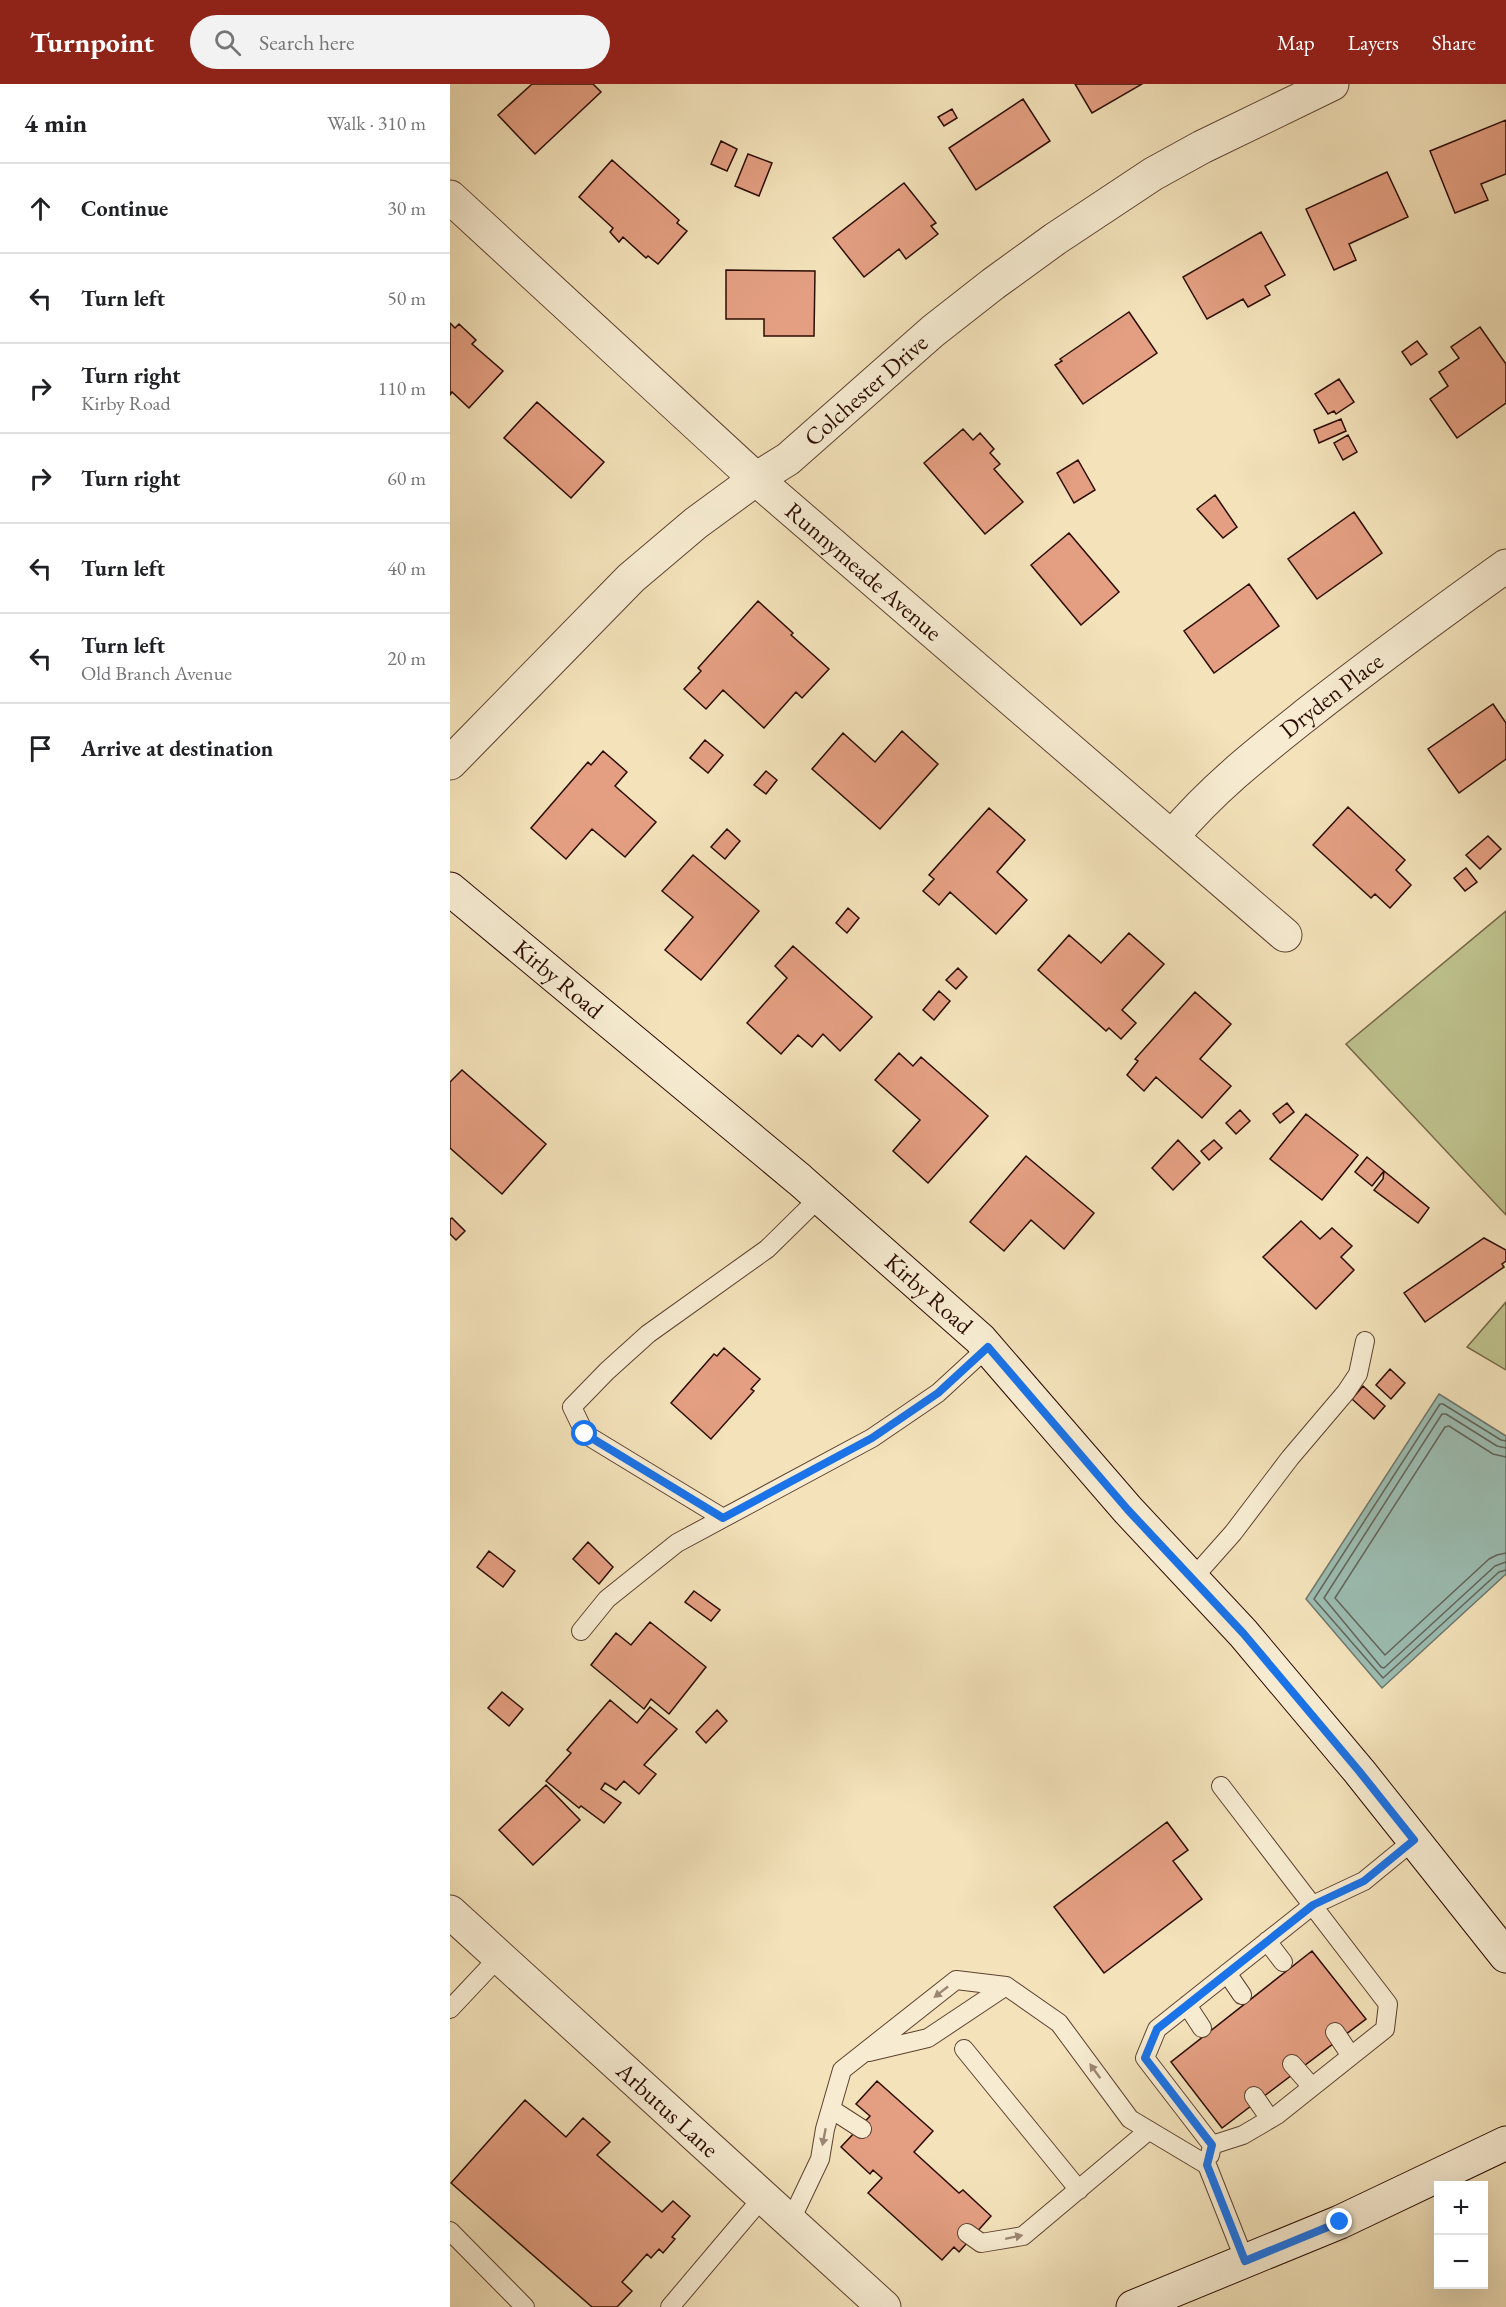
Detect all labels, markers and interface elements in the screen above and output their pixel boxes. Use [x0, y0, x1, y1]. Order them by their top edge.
search box [190, 15, 610, 69]
text: Turnpoint [30, 24, 154, 60]
icon: search [211, 26, 244, 59]
text: Search here [259, 28, 355, 57]
text: Map [1277, 29, 1315, 56]
text: Layers [1348, 29, 1399, 56]
text: Share [1432, 29, 1476, 56]
text: 4 min [24, 106, 87, 140]
text: Walk · 310 m [327, 110, 426, 136]
icon: ahead [24, 192, 57, 225]
text: Continue [81, 194, 168, 223]
text: 30 m [387, 195, 426, 221]
icon: left [24, 282, 57, 315]
text: Turn left [81, 284, 165, 313]
text: 50 m [387, 285, 426, 311]
street label: Colchester Drive [797, 327, 934, 453]
text: Turn right [81, 361, 180, 390]
icon: right [24, 372, 57, 405]
text: 110 m [378, 375, 426, 401]
text: Kirby Road [81, 390, 171, 416]
icon: right [24, 462, 57, 495]
text: Turn right [81, 464, 180, 493]
text: 60 m [387, 465, 426, 491]
street label: Runnymeade Avenue [779, 495, 949, 648]
icon: left [24, 552, 57, 585]
text: Turn left [81, 554, 165, 583]
text: 40 m [387, 555, 426, 581]
text: Turn left [81, 631, 165, 660]
icon: left [24, 642, 57, 675]
text: 20 m [387, 645, 426, 671]
street label: Dryden Place [1273, 645, 1389, 745]
text: Old Branch Avenue [81, 660, 232, 686]
icon: arrive [24, 732, 57, 765]
text: Arrive at destination [81, 734, 273, 763]
street label: Kirby Road [507, 932, 611, 1026]
street label: Kirby Road [879, 1246, 980, 1341]
route start [571, 1420, 597, 1446]
one-way arrow [933, 1986, 948, 1998]
street label: Arbutus Lane [609, 2054, 726, 2164]
one-way arrow [1089, 2064, 1101, 2080]
one-way arrow [819, 2128, 828, 2147]
map controls [1434, 2181, 1488, 2289]
button: + [1434, 2181, 1488, 2235]
route end [1326, 2208, 1352, 2234]
one-way arrow [1005, 2232, 1024, 2241]
button: − [1434, 2235, 1488, 2289]

